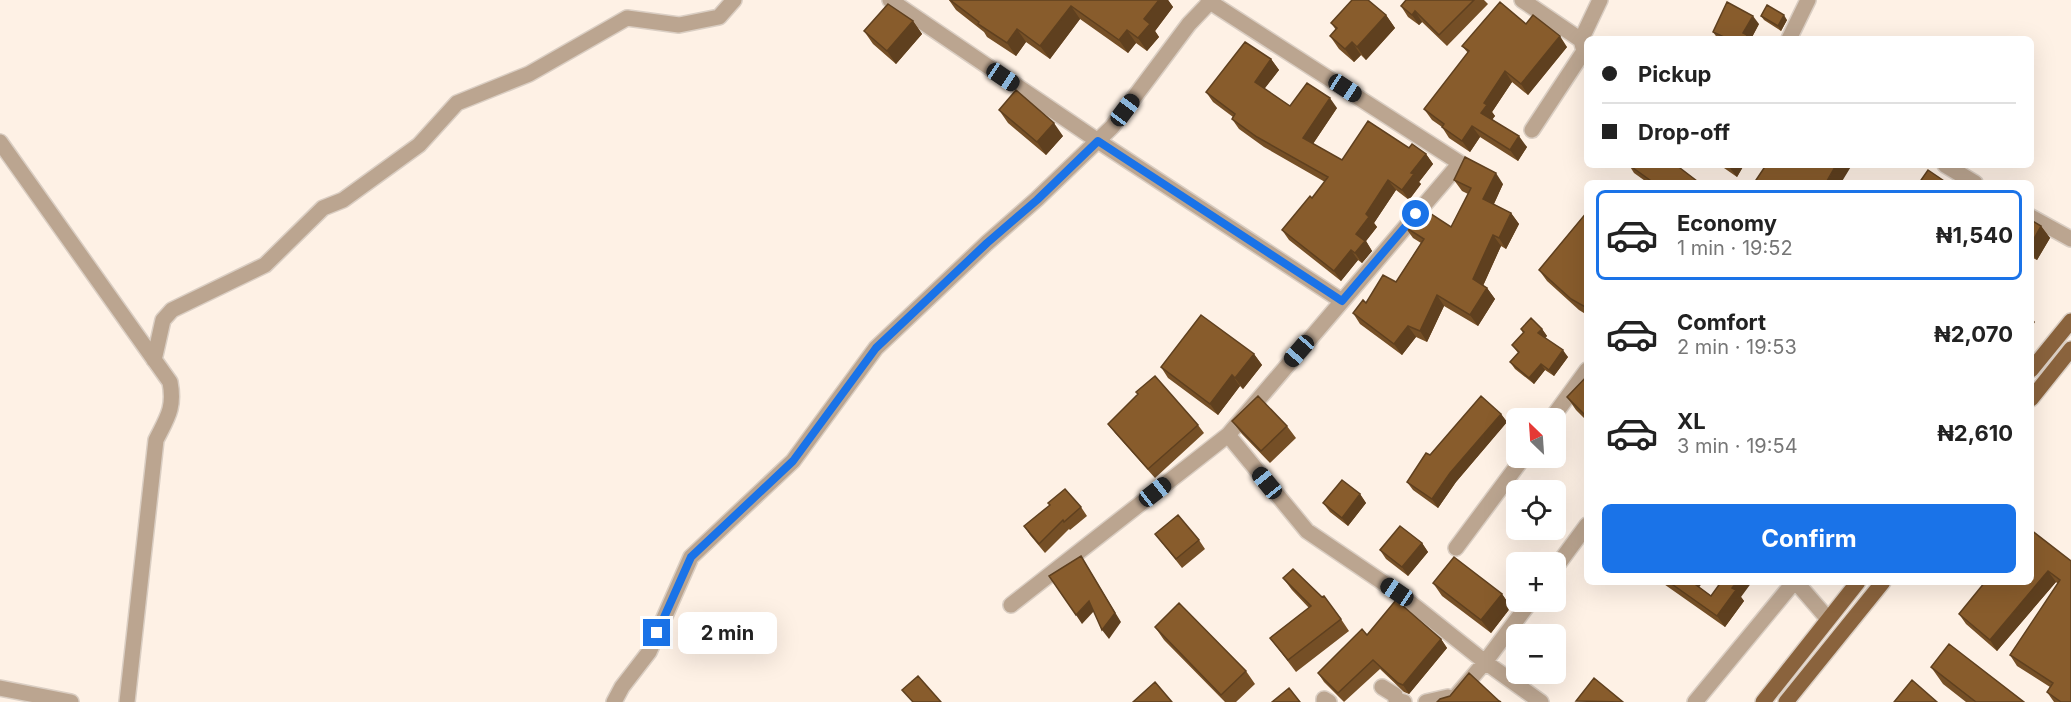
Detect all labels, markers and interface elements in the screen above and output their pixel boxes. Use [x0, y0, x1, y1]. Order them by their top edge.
car [983, 59, 1023, 95]
text: Pickup [1638, 61, 1712, 87]
car [1325, 71, 1365, 105]
car [1107, 90, 1143, 130]
text: Drop-off [1638, 119, 1730, 145]
route start [1402, 200, 1429, 227]
icon: car [1605, 208, 1659, 262]
text: Economy [1677, 210, 1777, 236]
text: ₦1,540 [1936, 222, 2013, 248]
text: 1 min · 19:52 [1677, 236, 1793, 260]
icon: car [1605, 307, 1659, 361]
text: Comfort [1677, 309, 1766, 335]
text: ₦2,070 [1934, 321, 2013, 347]
car [1280, 332, 1318, 370]
text: 2 min · 19:53 [1677, 335, 1797, 359]
icon: car [1605, 406, 1659, 460]
north arrow [1506, 408, 1566, 468]
map controls [1506, 408, 1566, 684]
text: XL [1677, 408, 1706, 434]
text: ₦2,610 [1937, 420, 2013, 446]
text: 3 min · 19:54 [1677, 434, 1798, 458]
car [1249, 463, 1285, 503]
car [1135, 474, 1175, 510]
button: locate [1506, 480, 1566, 540]
button: Confirm [1602, 504, 2016, 573]
button: + [1506, 552, 1566, 612]
car [1377, 574, 1417, 610]
callout: 2 min [678, 612, 777, 654]
route end [643, 619, 670, 646]
text: 2 min [701, 621, 754, 645]
button: − [1506, 624, 1566, 684]

